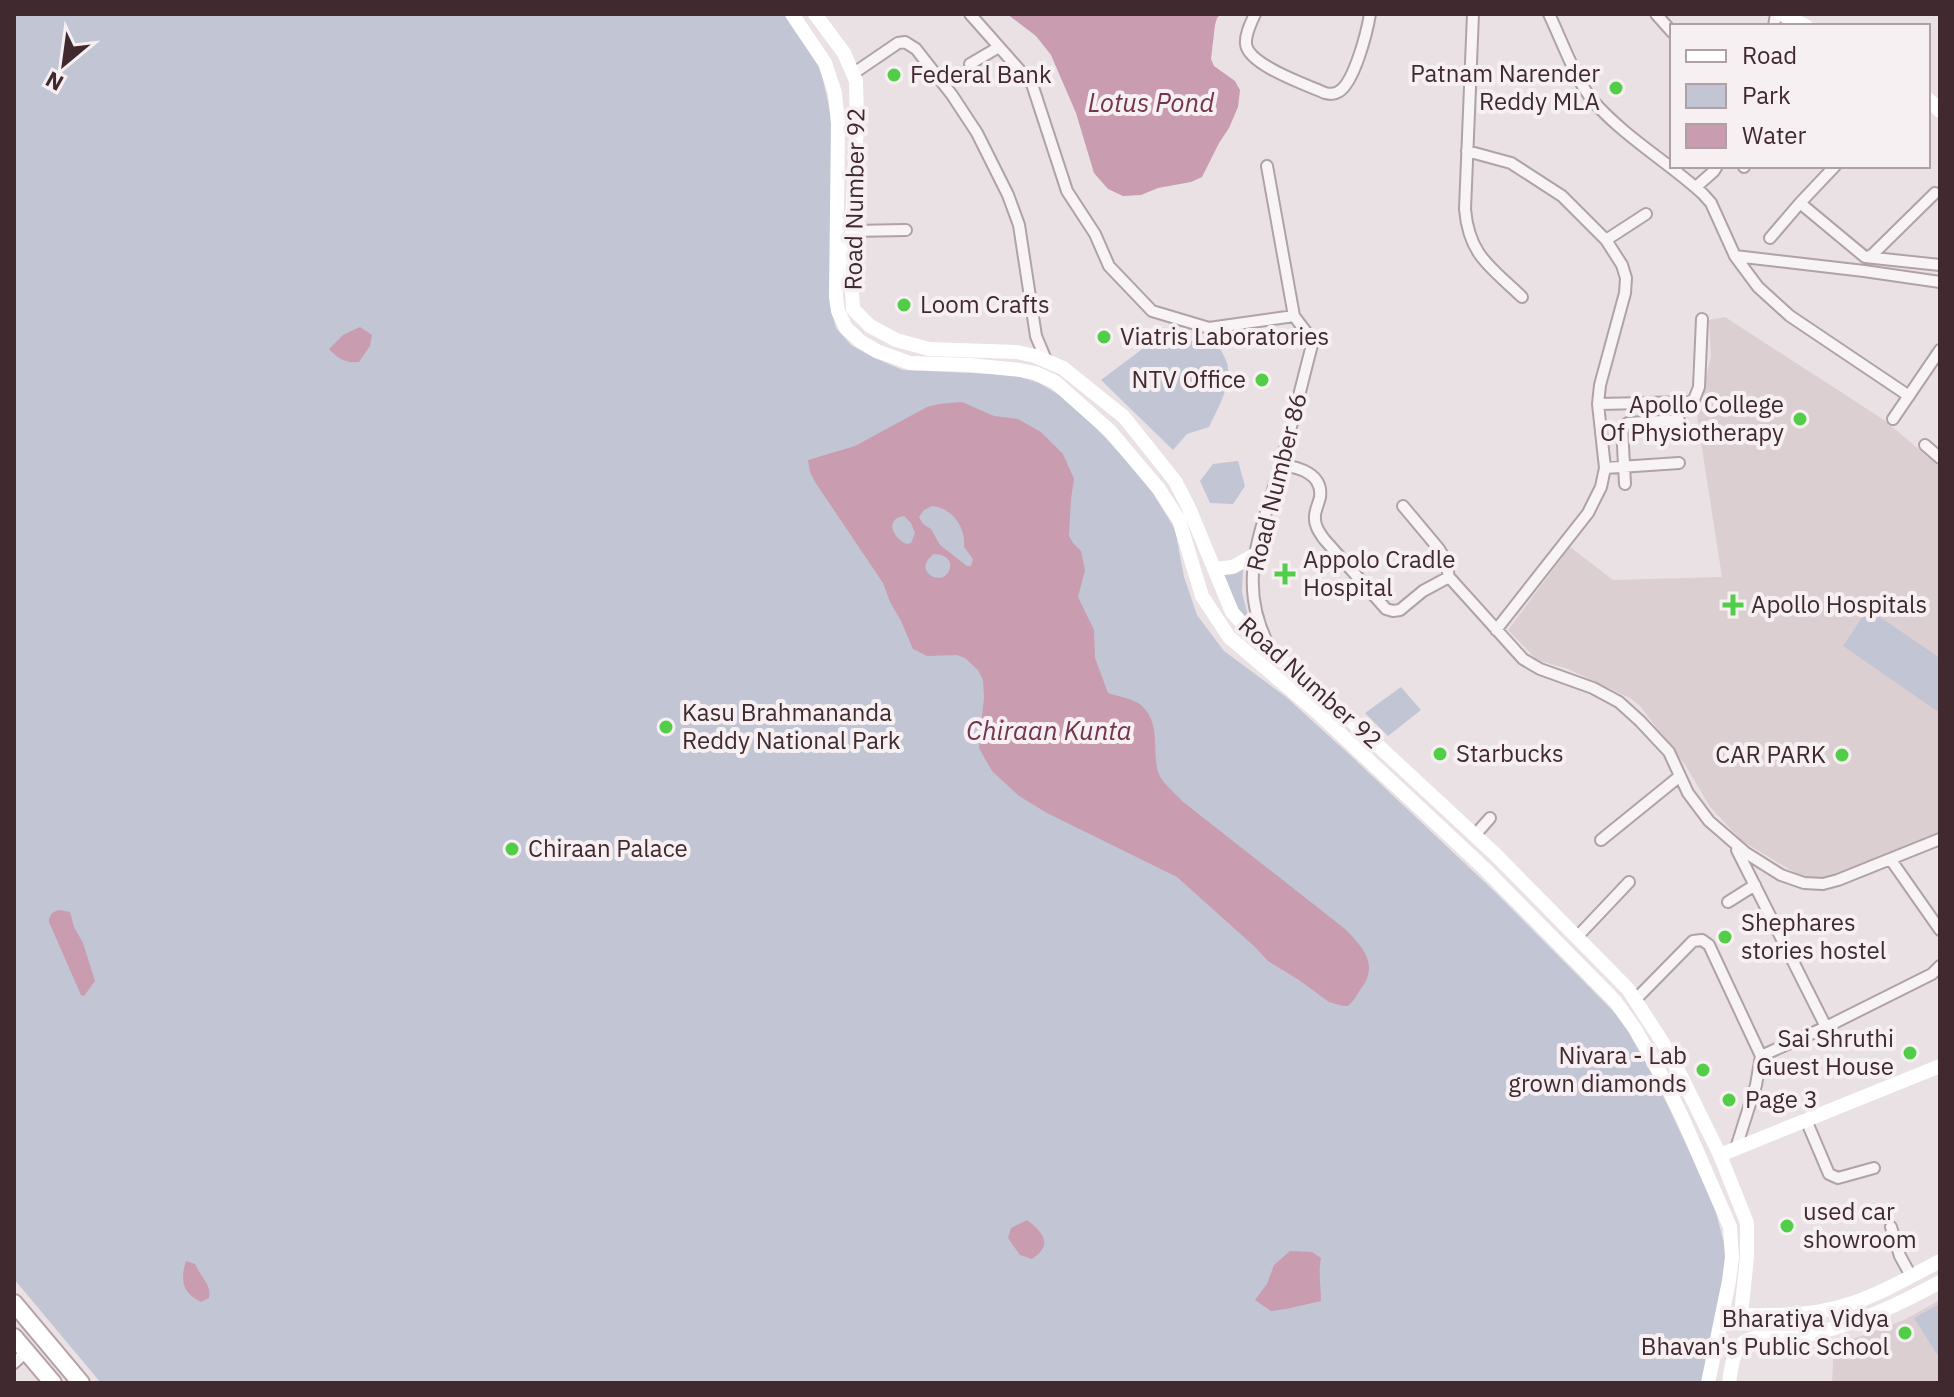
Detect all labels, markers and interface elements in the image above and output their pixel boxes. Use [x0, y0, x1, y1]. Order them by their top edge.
north arrow [24, 24, 104, 104]
legend [1670, 24, 1930, 168]
text: Road [1742, 39, 1797, 71]
place label: Patnam Narender Reddy MLA [1410, 57, 1600, 117]
place label: Federal Bank [910, 58, 1052, 90]
text: N [40, 65, 68, 98]
marker: Federal Bank [885, 66, 903, 84]
marker: Patnam Narender Reddy MLA [1607, 79, 1625, 97]
text: Park [1742, 79, 1791, 111]
water label: Lotus Pond [1088, 85, 1215, 119]
street label: Road Number 92 [836, 107, 872, 291]
text: Water [1742, 119, 1806, 151]
place label: Loom Crafts [920, 288, 1050, 320]
marker: Loom Crafts [895, 296, 913, 314]
place label: Viatris Laboratories [1120, 320, 1329, 352]
marker: Viatris Laboratories [1095, 328, 1113, 346]
place label: NTV Office [1131, 363, 1246, 395]
marker: NTV Office [1253, 371, 1271, 389]
place label: Apollo College Of Physiotherapy [1600, 388, 1784, 448]
street label: Road Number 86 [1238, 389, 1314, 574]
marker: Apollo College Of Physiotherapy [1791, 410, 1809, 428]
place label: Appolo Cradle Hospital [1303, 543, 1455, 603]
marker: Appolo Cradle Hospital [1274, 563, 1296, 585]
place label: Apollo Hospitals [1751, 588, 1927, 620]
marker: Apollo Hospitals [1722, 594, 1744, 616]
street label: Road Number 92 [1232, 609, 1389, 755]
place label: Kasu Brahmananda Reddy National Park [682, 696, 901, 756]
water label: Chiraan Kunta [966, 713, 1132, 747]
marker: Kasu Brahmananda Reddy National Park [657, 718, 675, 736]
place label: Starbucks [1456, 737, 1564, 769]
place label: CAR PARK [1715, 738, 1826, 770]
marker: Starbucks [1431, 745, 1449, 763]
marker: CAR PARK [1833, 746, 1851, 764]
place label: Chiraan Palace [528, 832, 688, 864]
marker: Chiraan Palace [503, 840, 521, 858]
place label: Shephares stories hostel [1741, 906, 1886, 966]
marker: Shephares stories hostel [1716, 928, 1734, 946]
place label: Sai Shruthi Guest House [1756, 1022, 1894, 1082]
place label: Nivara - Lab grown diamonds [1508, 1039, 1687, 1099]
marker: Sai Shruthi Guest House [1901, 1044, 1919, 1062]
marker: Nivara - Lab grown diamonds [1694, 1061, 1712, 1079]
place label: Page 3 [1745, 1083, 1818, 1115]
marker: Page 3 [1720, 1091, 1738, 1109]
place label: used car showroom [1803, 1195, 1917, 1255]
marker: used car showroom [1778, 1217, 1796, 1235]
place label: Bharatiya Vidya Bhavan's Public School [1641, 1302, 1889, 1362]
marker: Bharatiya Vidya Bhavan's Public School [1896, 1324, 1914, 1342]

